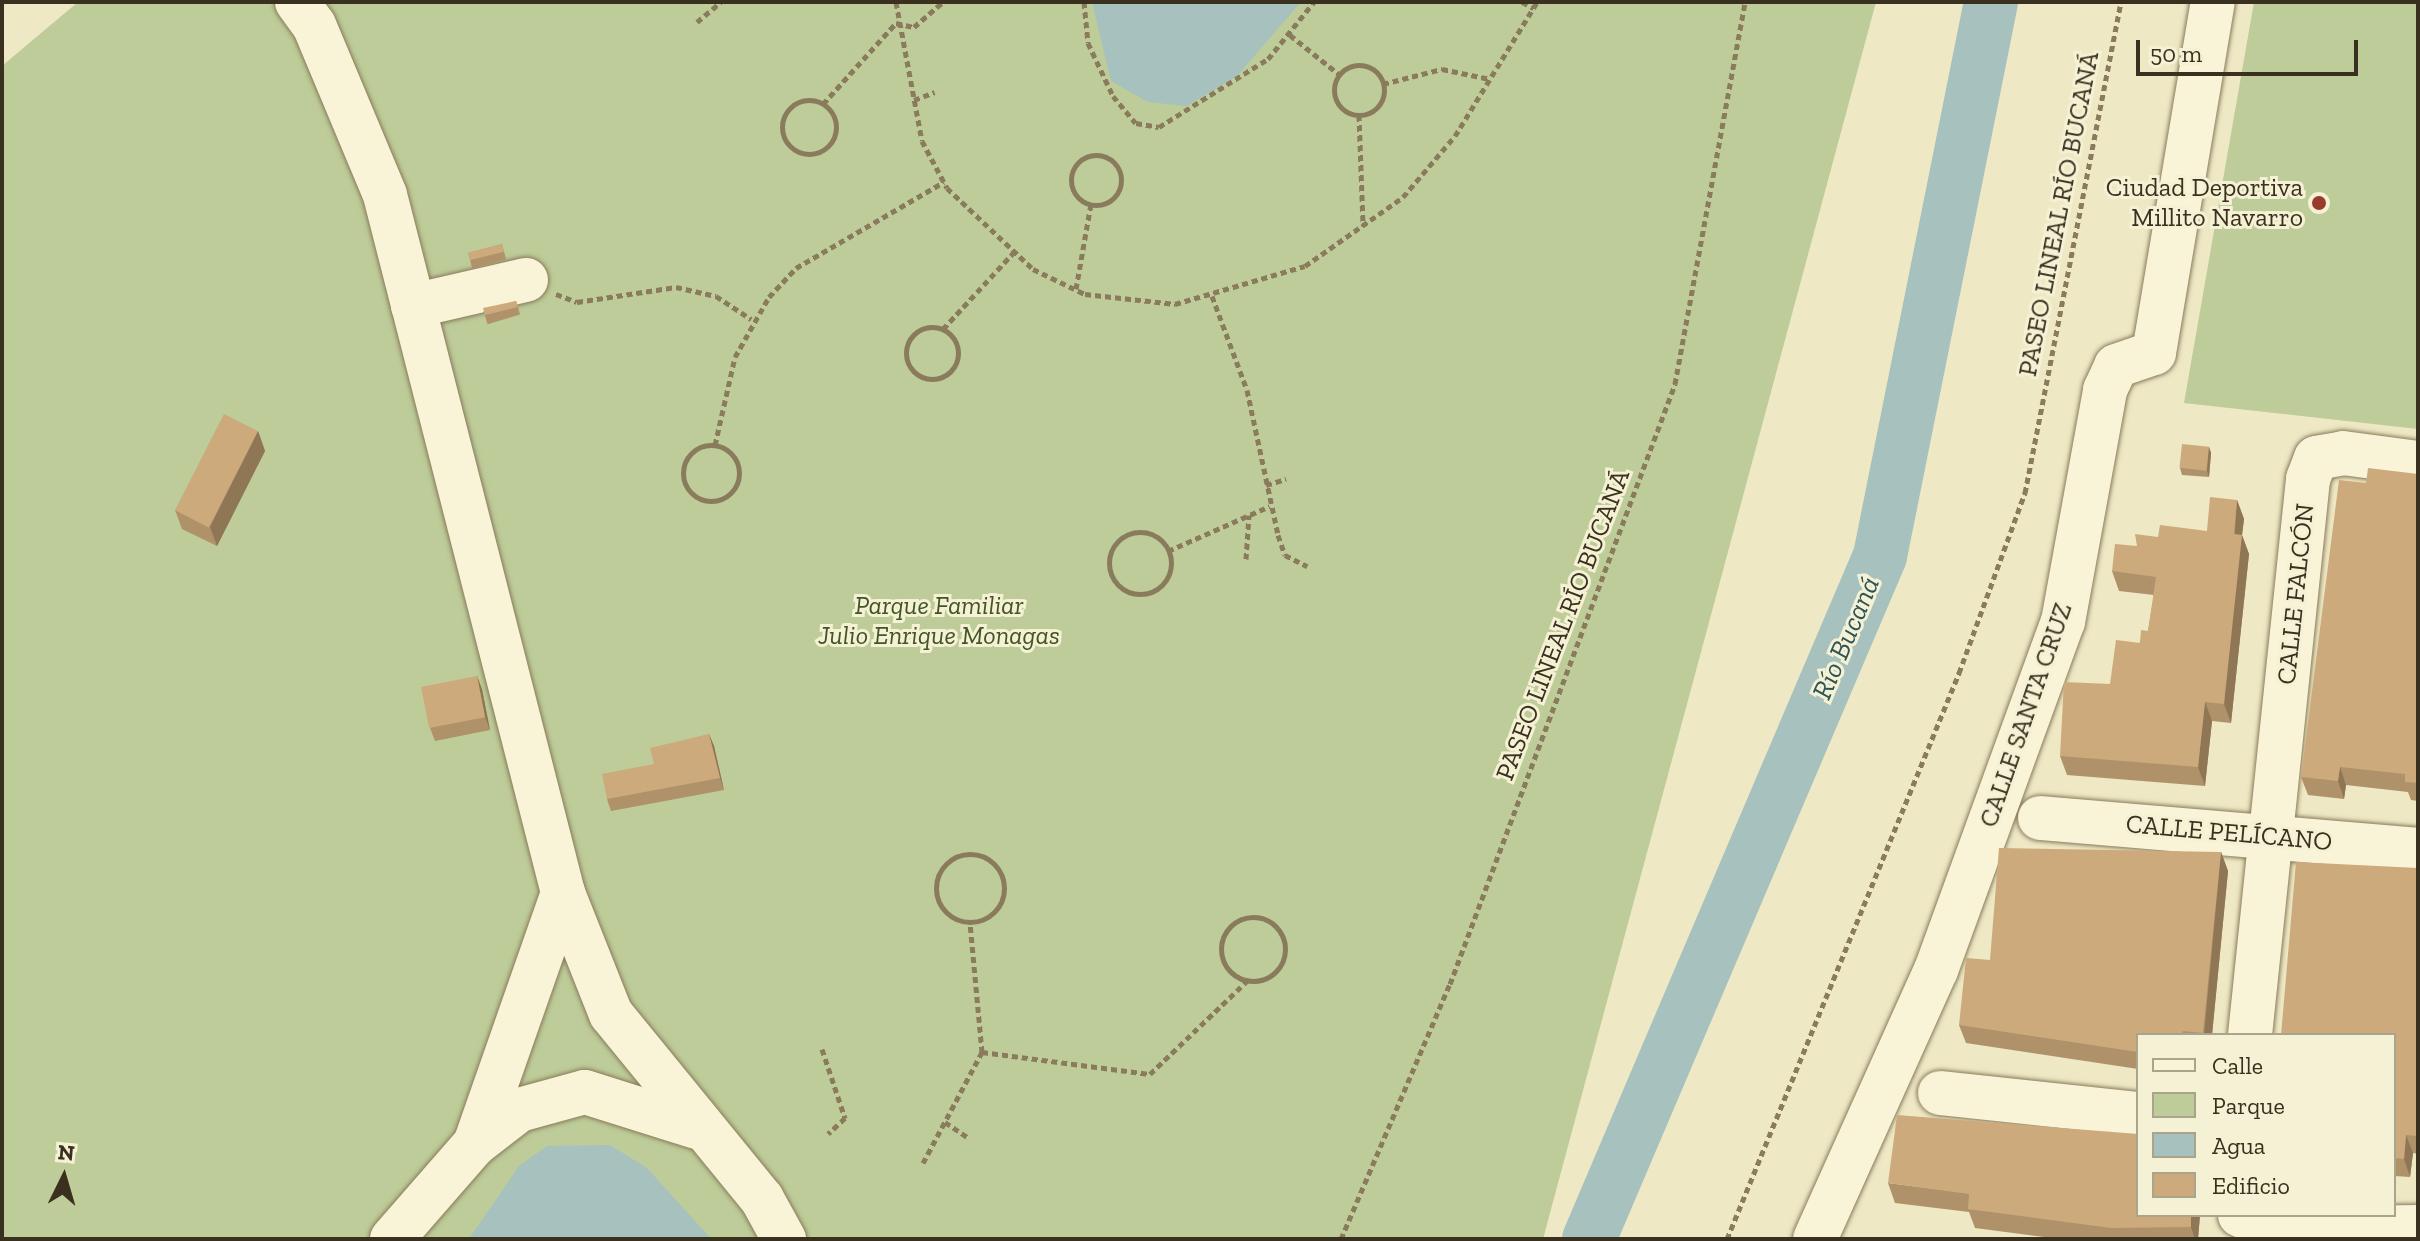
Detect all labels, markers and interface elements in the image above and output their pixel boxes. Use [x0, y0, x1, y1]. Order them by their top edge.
scale bar [2140, 24, 2362, 74]
text: 50 m [2150, 39, 2202, 68]
street label: PASEO LINEAL RÍO BUCANÁ [2012, 49, 2106, 379]
place label: Ciudad Deportiva Millito Navarro [2106, 172, 2303, 234]
marker: Ciudad Deportiva Millito Navarro [2310, 194, 2328, 212]
street label: PASEO LINEAL RÍO BUCANÁ [1489, 465, 1637, 785]
street label: CALLE FALCÓN [2271, 502, 2321, 686]
water label: Río Bucaná [1805, 572, 1887, 704]
park label: Parque Familiar Julio Enrique Monagas [818, 590, 1060, 652]
street label: CALLE SANTA CRUZ [1973, 598, 2079, 832]
street label: CALLE PELÍCANO [2125, 808, 2333, 858]
legend [2136, 1033, 2396, 1217]
text: Calle [2212, 1051, 2263, 1080]
text: Parque [2212, 1091, 2285, 1120]
text: Agua [2212, 1131, 2265, 1160]
north arrow [24, 1137, 104, 1217]
text: N [57, 1138, 76, 1167]
text: Edificio [2212, 1171, 2290, 1200]

